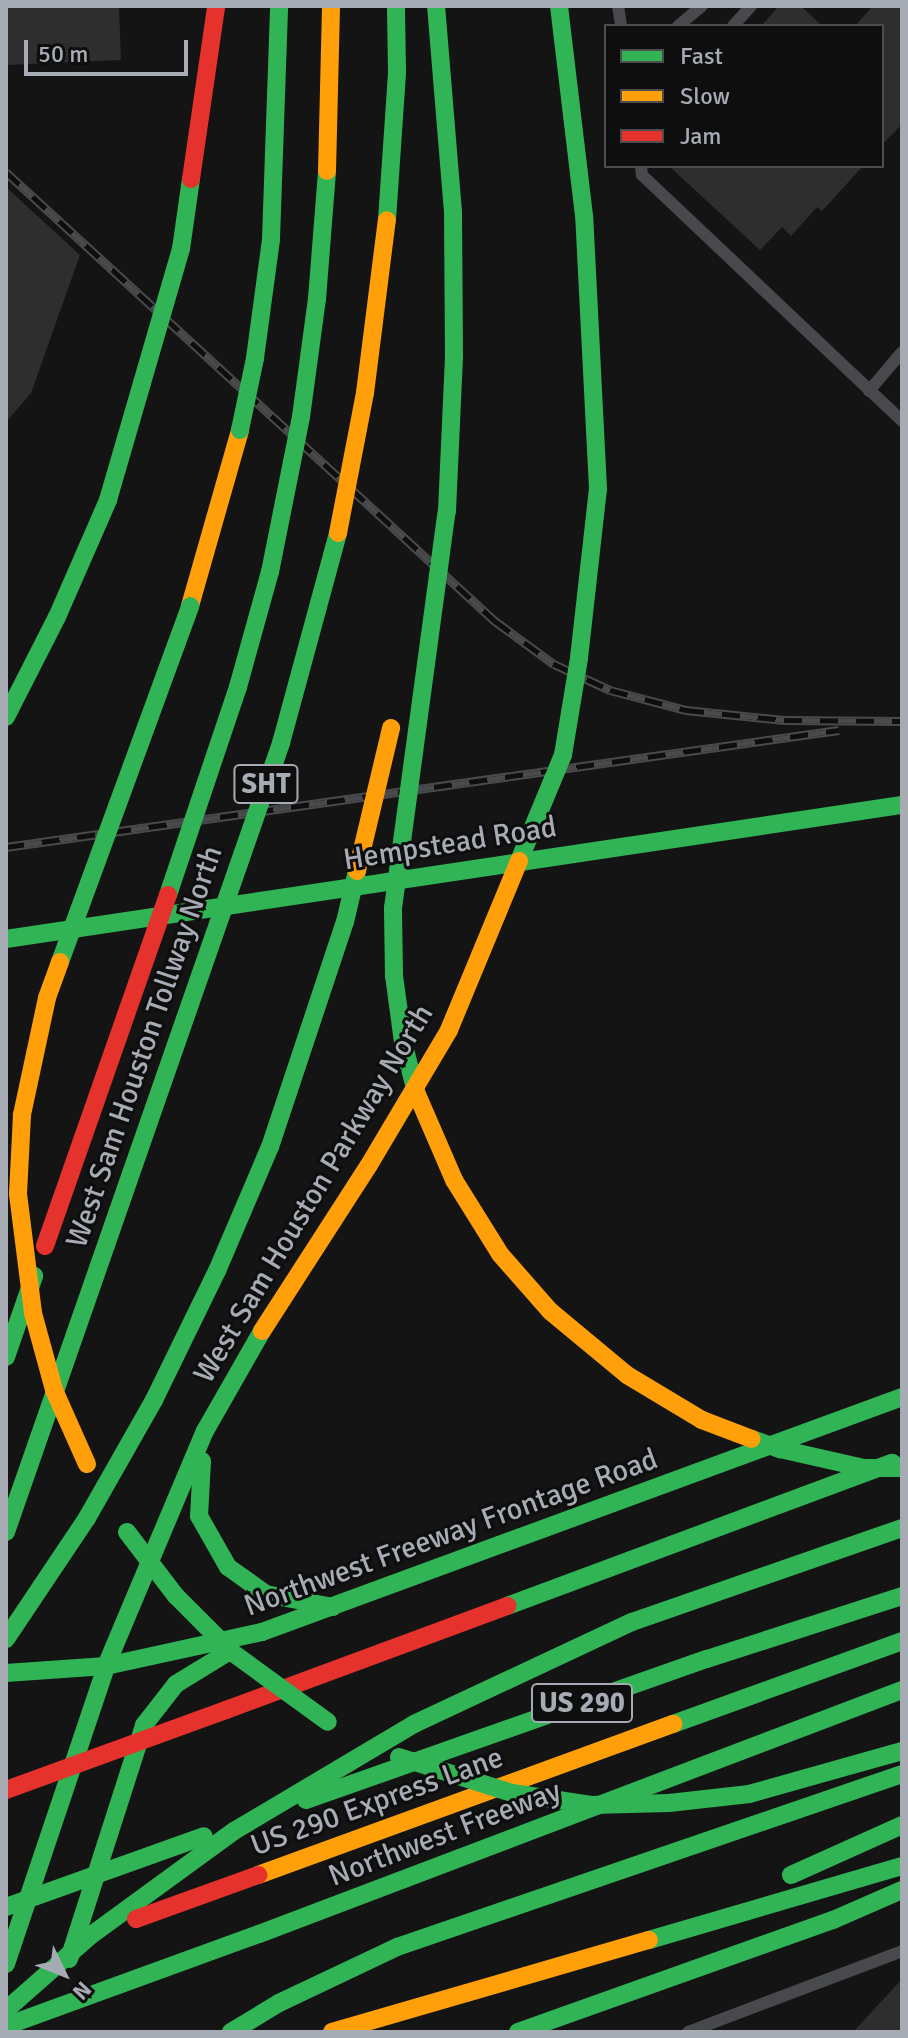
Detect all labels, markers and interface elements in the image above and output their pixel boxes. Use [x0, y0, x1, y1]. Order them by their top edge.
scale bar [28, 24, 192, 74]
legend [604, 24, 884, 168]
text: 50 m [38, 39, 88, 69]
text: Fast [680, 41, 723, 71]
text: Slow [680, 81, 730, 111]
text: Jam [680, 121, 721, 151]
road number: SHT [232, 760, 300, 808]
street label: Hempstead Road [341, 809, 559, 879]
street label: West Sam Houston Tollway North [59, 841, 231, 1253]
street label: West Sam Houston Parkway North [187, 998, 441, 1390]
street label: Northwest Freeway Frontage Road [239, 1441, 663, 1625]
road number: US 290 [530, 1679, 634, 1727]
street label: US 290 Express Lane [246, 1740, 508, 1864]
street label: Northwest Freeway [324, 1773, 566, 1895]
north arrow [24, 1934, 104, 2014]
text: N [67, 1976, 97, 2006]

